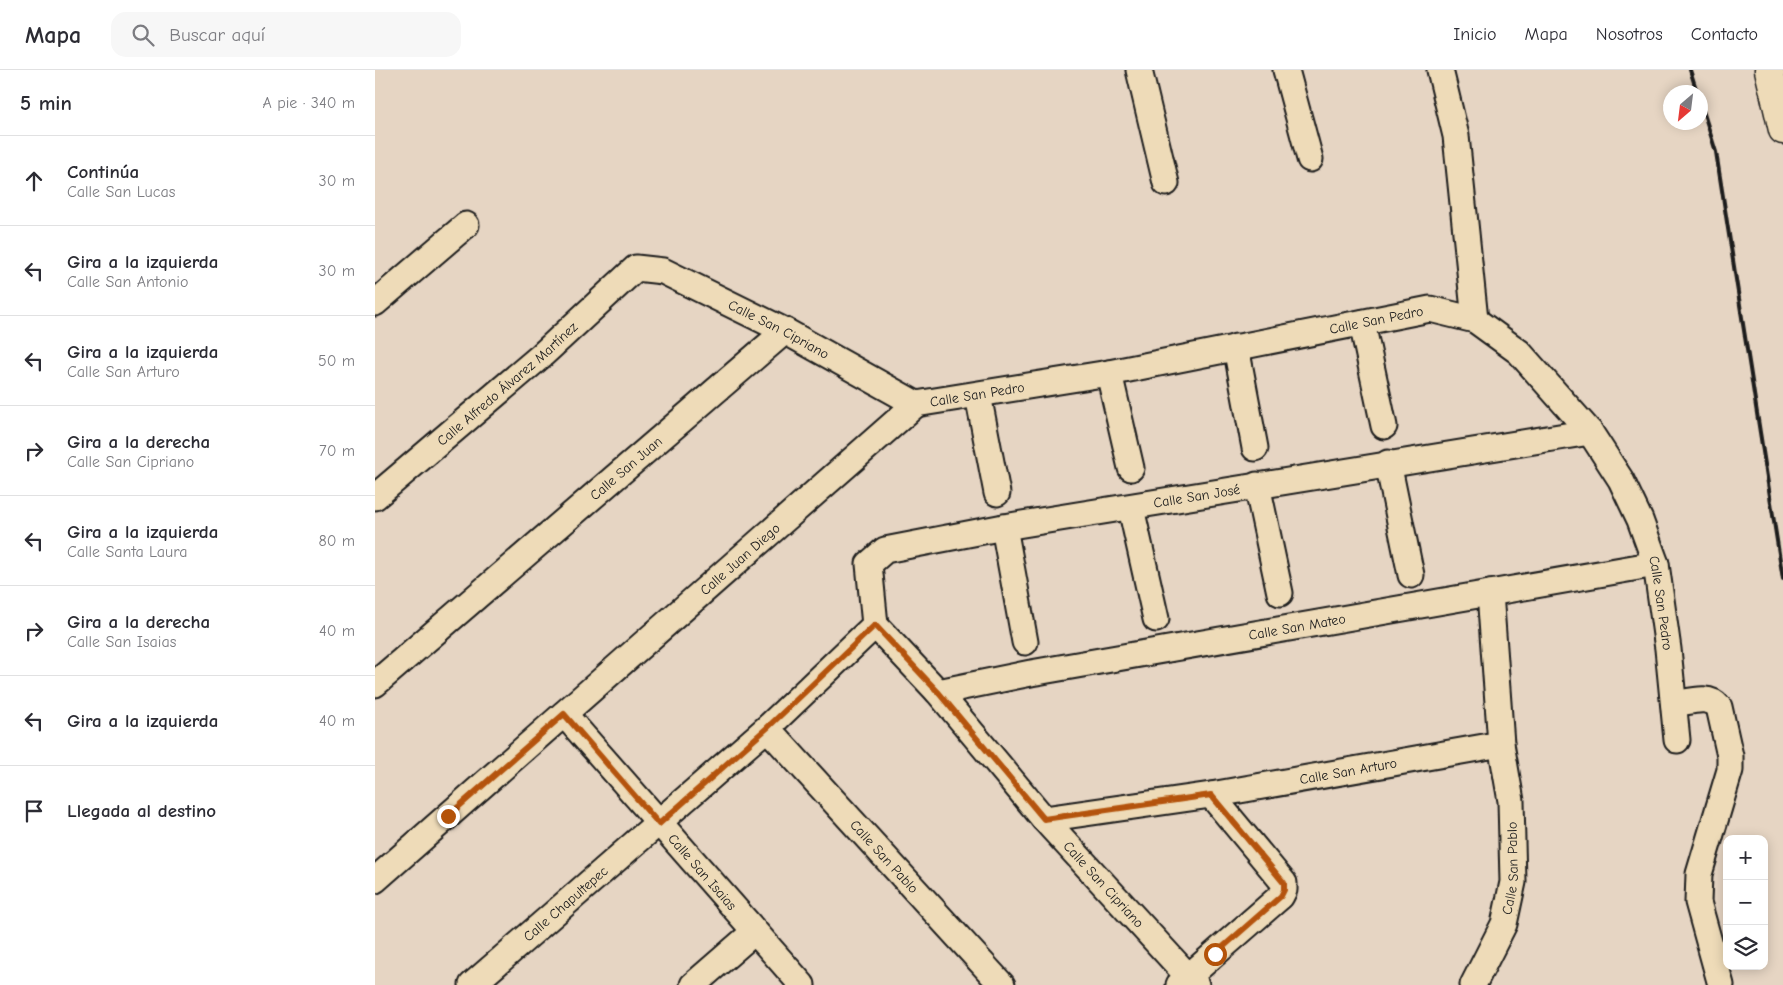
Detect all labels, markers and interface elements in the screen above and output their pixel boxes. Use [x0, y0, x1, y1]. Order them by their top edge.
search box [111, 12, 461, 57]
text: Mapa [25, 21, 81, 49]
icon: search [129, 21, 157, 49]
text: Buscar aquí [169, 24, 265, 46]
text: Inicio [1453, 24, 1497, 45]
text: Mapa [1525, 24, 1568, 45]
text: Nosotros [1596, 24, 1663, 45]
text: Contacto [1691, 24, 1758, 45]
north arrow [1663, 85, 1708, 130]
text: 5 min [20, 91, 72, 115]
text: A pie · 340 m [263, 94, 355, 112]
text: Continúa [67, 161, 139, 183]
icon: ahead [20, 167, 48, 195]
text: 30 m [319, 172, 355, 190]
text: Calle San Lucas [67, 183, 175, 201]
text: Gira a la izquierda [67, 251, 218, 273]
icon: left [20, 257, 48, 285]
text: 30 m [319, 262, 355, 280]
text: Calle San Antonio [67, 273, 188, 291]
street label: Calle San Cipriano [725, 296, 832, 362]
street label: Calle San Pedro [1328, 302, 1425, 337]
street label: Calle Alfredo Álvarez Martínez [433, 318, 581, 449]
text: Gira a la izquierda [67, 341, 218, 363]
icon: left [20, 347, 48, 375]
text: 50 m [318, 352, 355, 370]
text: Calle San Arturo [67, 363, 180, 381]
street label: Calle San Pedro [929, 378, 1026, 410]
text: Gira a la derecha [67, 431, 210, 453]
street label: Calle San Juan [586, 432, 665, 504]
icon: right [20, 437, 48, 465]
text: 70 m [319, 442, 355, 460]
text: Calle San Cipriano [67, 453, 194, 471]
street label: Calle San José [1152, 480, 1241, 511]
street label: Calle Juan Diego [696, 519, 783, 599]
text: Gira a la izquierda [67, 521, 218, 543]
icon: left [20, 527, 48, 555]
text: 80 m [318, 532, 355, 550]
text: Calle Santa Laura [67, 543, 188, 561]
street label: Calle San Pedro [1645, 553, 1677, 651]
street label: Calle San Mateo [1247, 610, 1347, 643]
text: Gira a la derecha [67, 611, 210, 633]
icon: right [20, 617, 48, 645]
text: 40 m [319, 622, 355, 640]
text: Calle San Isaias [67, 633, 176, 651]
icon: left [20, 707, 48, 735]
text: Gira a la izquierda [67, 710, 218, 732]
text: 40 m [319, 712, 355, 730]
street label: Calle San Arturo [1298, 754, 1398, 788]
icon: arrive [20, 797, 48, 825]
text: Llegada al destino [67, 800, 216, 822]
route end [437, 805, 460, 828]
street label: Calle San Pablo [847, 816, 922, 897]
street label: Calle San Pablo [1498, 821, 1521, 916]
street label: Calle San Isaias [665, 830, 741, 914]
map controls [1723, 835, 1768, 970]
button: + [1723, 835, 1768, 880]
street label: Calle San Cipriano [1060, 837, 1148, 931]
street label: Calle Chapultepec [520, 862, 611, 945]
button: − [1723, 880, 1768, 925]
button: layers [1723, 925, 1768, 970]
route start [1204, 943, 1227, 966]

